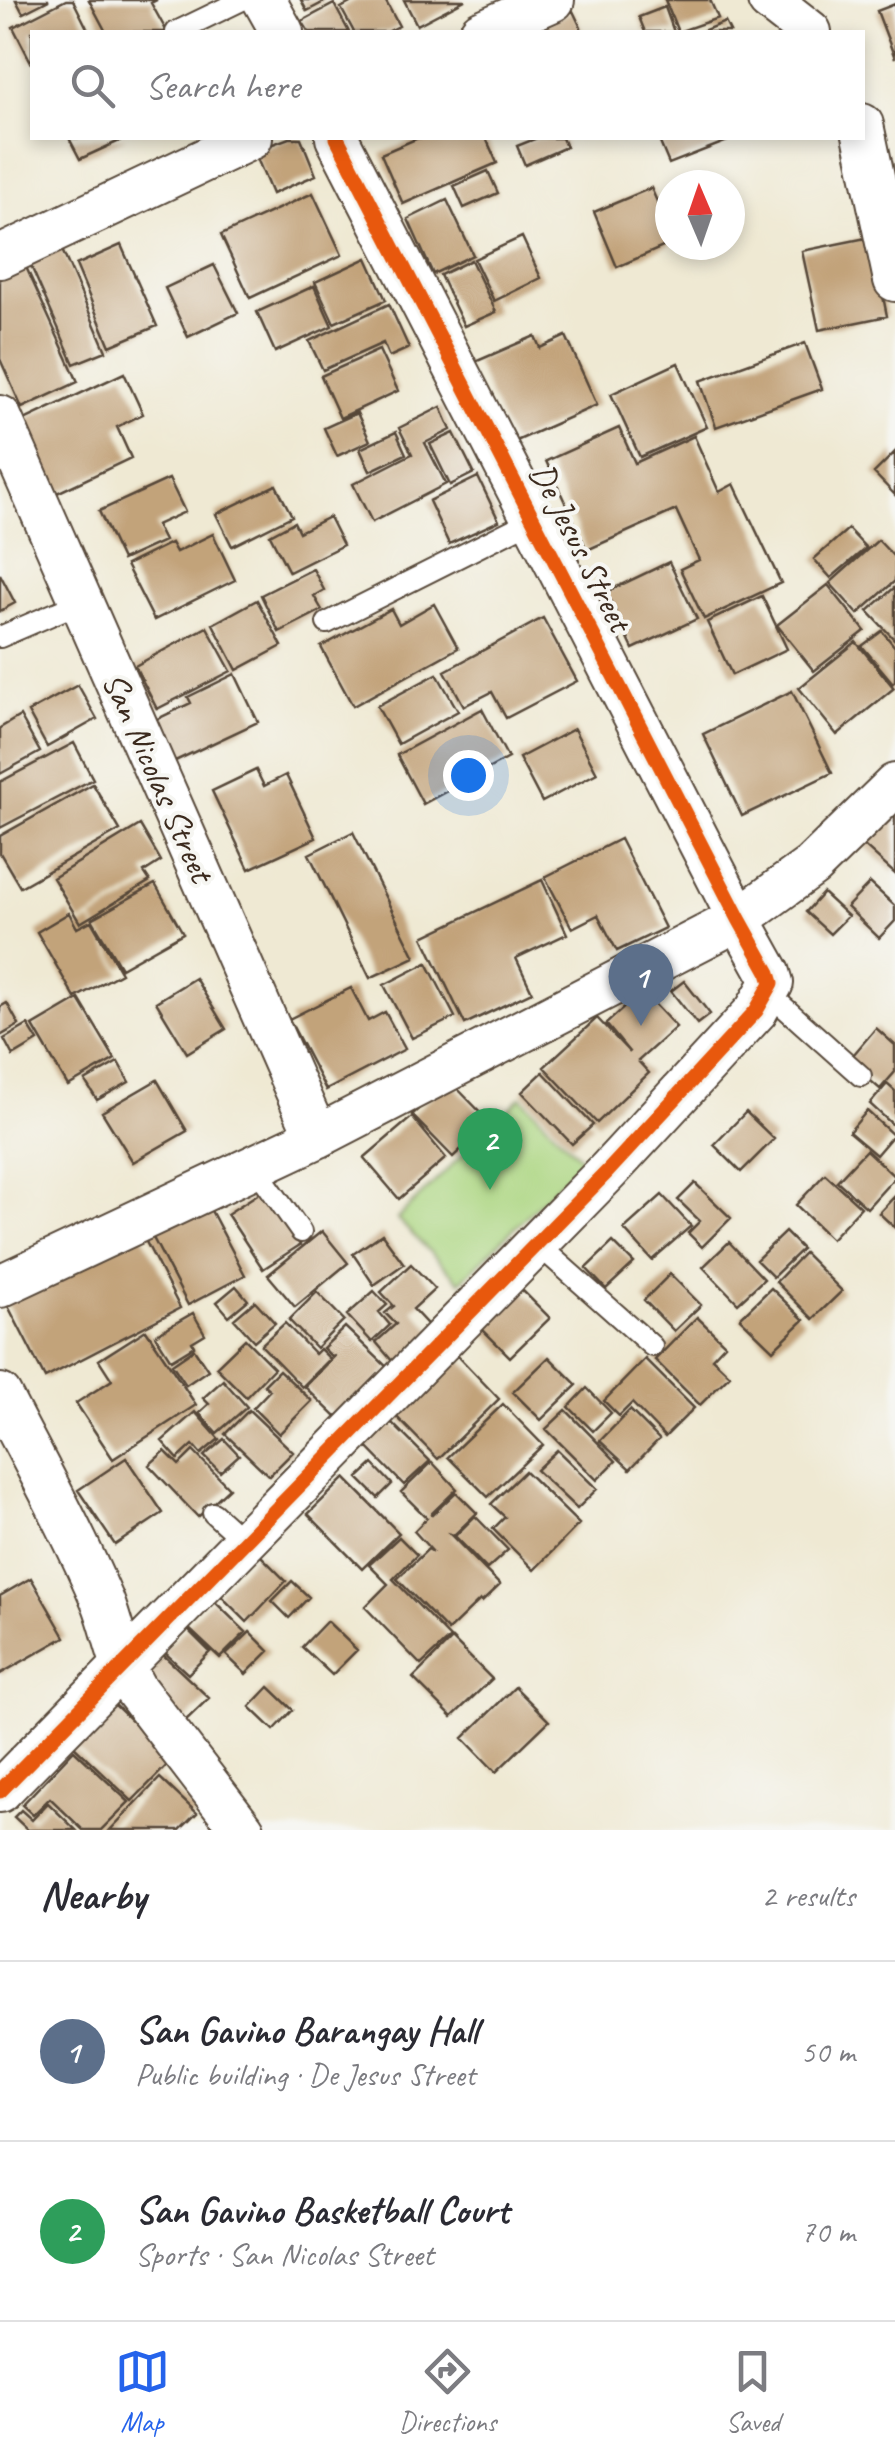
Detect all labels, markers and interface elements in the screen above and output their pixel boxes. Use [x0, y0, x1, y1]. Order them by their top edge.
search box [30, 30, 865, 140]
icon: search [65, 58, 120, 113]
text: Search here [145, 62, 300, 109]
north arrow [655, 170, 745, 260]
street label: De Jesus Street [519, 455, 644, 642]
street label: San Nicolas Street [92, 665, 226, 892]
your location [443, 750, 494, 801]
pin: 1 [608, 944, 674, 1026]
pin: 2 [458, 1108, 522, 1190]
text: Nearby [40, 1869, 146, 1922]
text: 2 results [761, 1875, 855, 1916]
text: San Gavino Barangay Hall [135, 2007, 478, 2054]
text: 1 [65, 2031, 80, 2072]
text: 50 m [801, 2031, 855, 2072]
text: Public building · De Jesus Street [135, 2054, 475, 2095]
text: San Gavino Basketball Court [135, 2187, 509, 2234]
text: 2 [65, 2211, 80, 2252]
text: 70 m [801, 2211, 855, 2252]
text: Sports · San Nicolas Street [135, 2234, 434, 2275]
tab: Map [115, 2344, 170, 2439]
tab: Directions [399, 2344, 496, 2439]
tab: Saved [725, 2344, 780, 2439]

